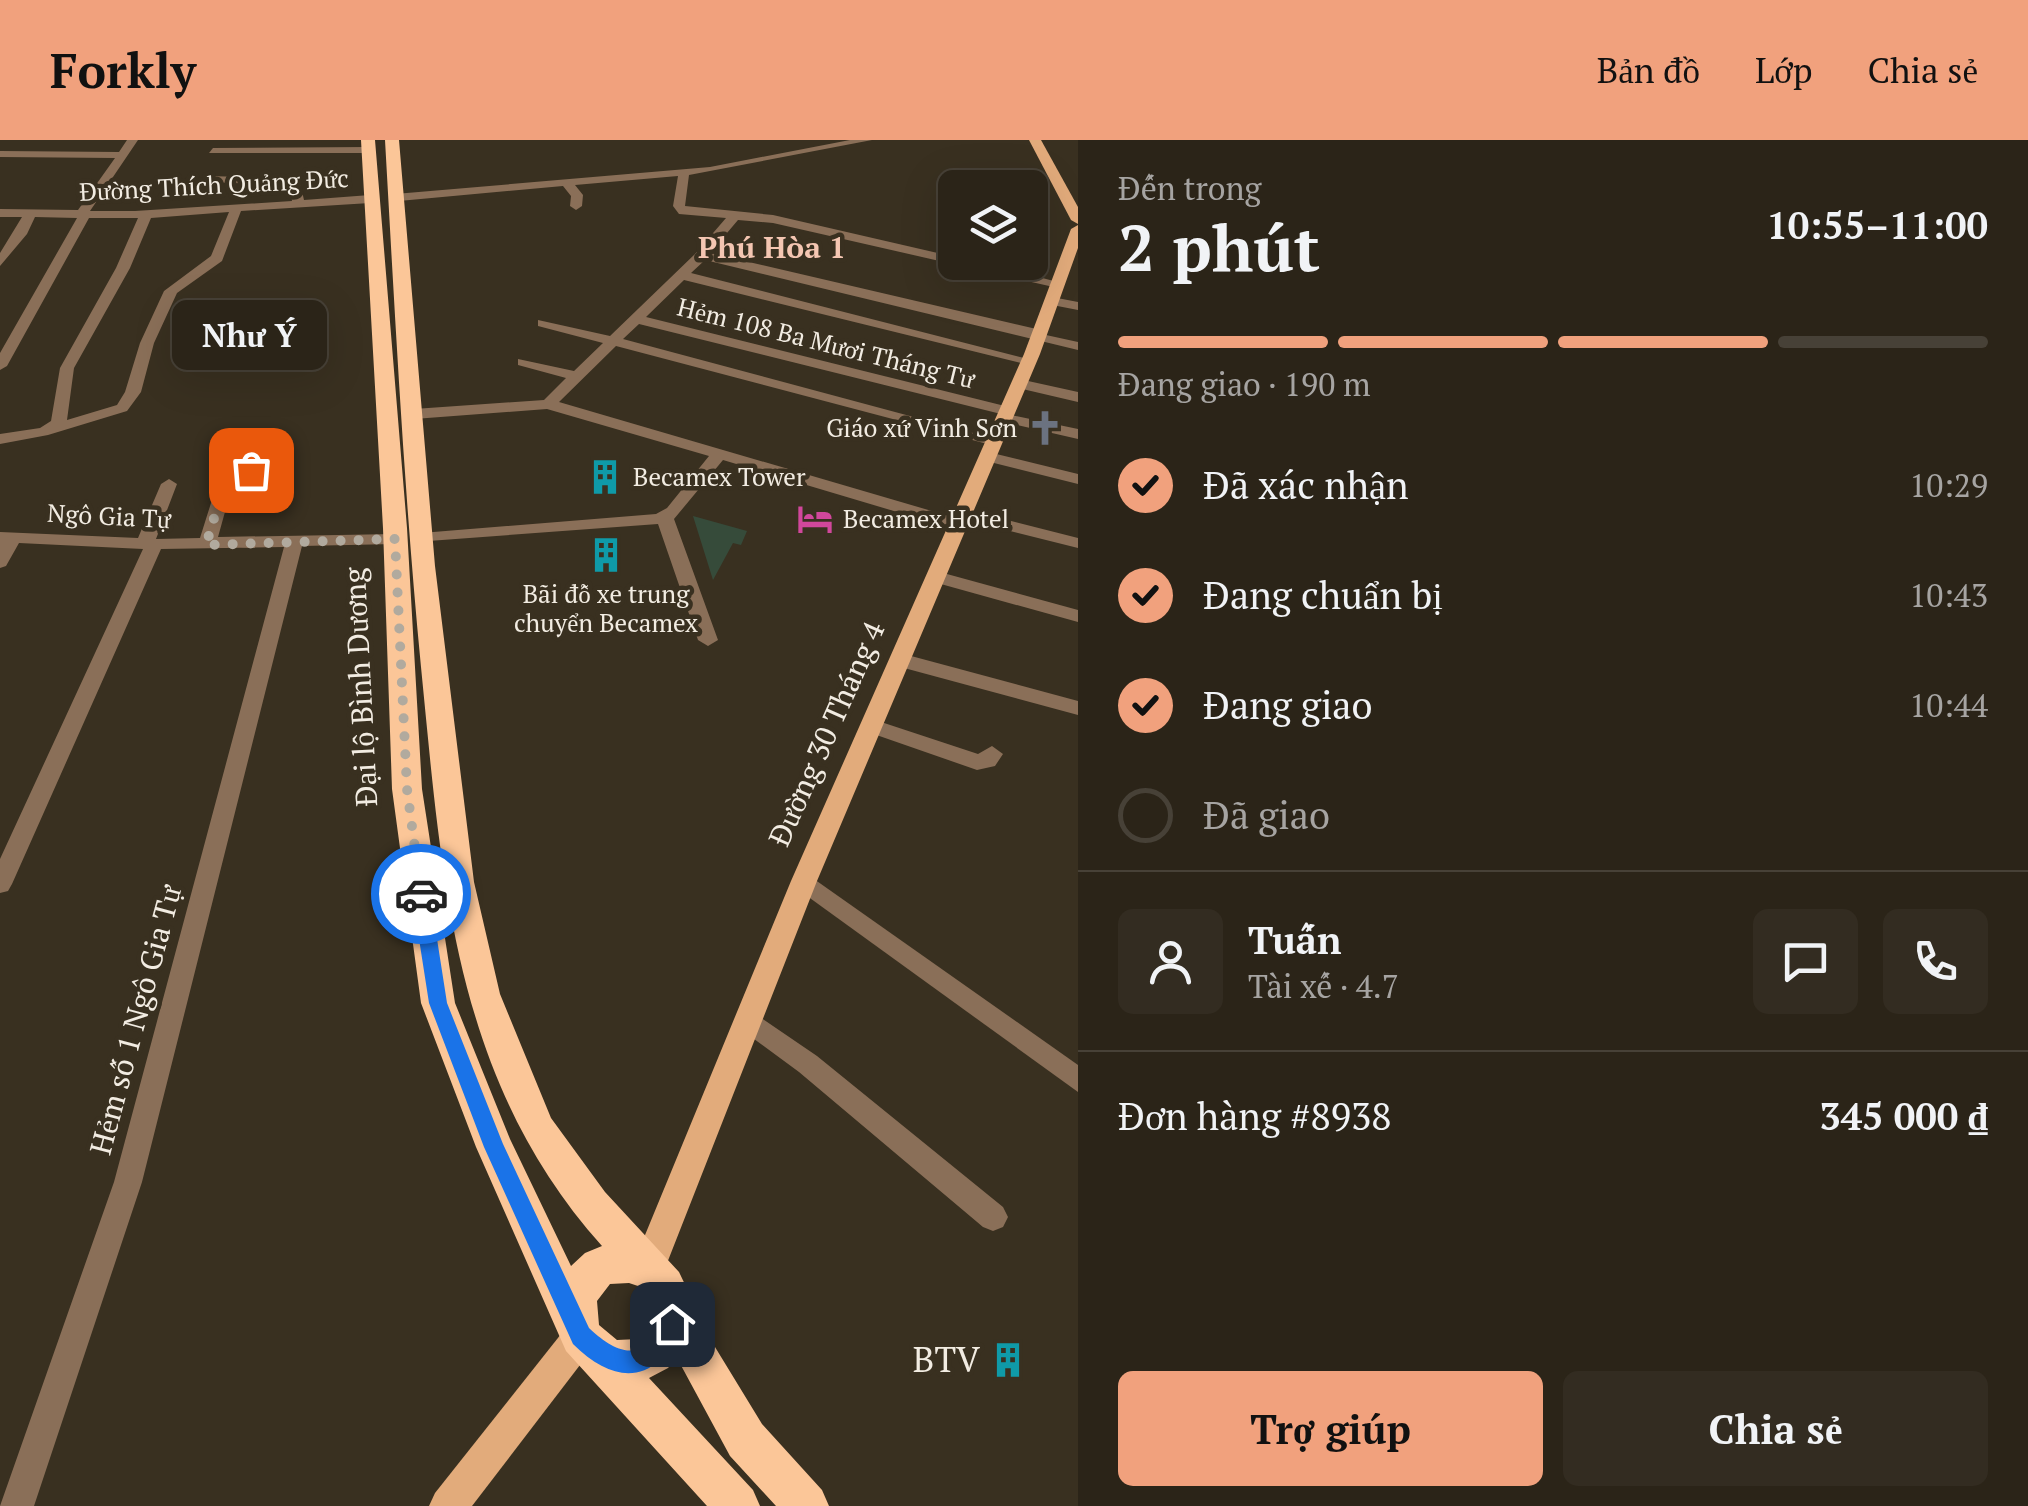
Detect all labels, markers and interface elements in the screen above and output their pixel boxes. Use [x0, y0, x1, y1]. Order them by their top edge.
text: Forkly [50, 38, 196, 102]
text: Bản đồ [1597, 47, 1700, 93]
text: Lớp [1755, 47, 1813, 93]
text: Chia sẻ [1868, 47, 1978, 93]
street label: Đường Thích Quảng Đức [78, 161, 349, 208]
text: Đến trong [1118, 167, 1261, 209]
map controls [938, 170, 1048, 280]
button: layers [938, 170, 1048, 280]
text: 10:55–11:00 [1766, 200, 1988, 250]
text: 2 phút [1118, 203, 1320, 290]
district label: Phú Hòa 1 [698, 227, 846, 267]
street label: Hẻm 108 Ba Mươi Tháng Tư [674, 290, 979, 396]
callout: Như Ý [174, 300, 328, 370]
text: Như Ý [202, 314, 297, 356]
text: Đang giao · 190 m [1118, 363, 1371, 405]
church icon: Giáo xứ Vinh Sơn [1026, 409, 1064, 447]
place label: Giáo xứ Vinh Sơn [826, 411, 1017, 444]
pin [209, 428, 294, 513]
icon: bag [224, 443, 279, 498]
building icon: Becamex Tower [586, 458, 624, 496]
icon: check [1118, 458, 1173, 513]
place label: Becamex Tower [633, 460, 806, 493]
text: Đã xác nhận [1203, 460, 1409, 510]
text: 10:29 [1909, 464, 1988, 506]
street label: Ngô Gia Tự [46, 496, 173, 535]
hotel icon: Becamex Hotel [796, 500, 834, 538]
place label: Becamex Hotel [843, 502, 1009, 535]
building icon: Bãi đỗ xe trung chuyển Becamex [587, 536, 625, 574]
street label: Đại lộ Bình Dương [334, 565, 386, 808]
icon: check [1118, 568, 1173, 623]
text: Đang chuẩn bị [1203, 570, 1443, 620]
text: 10:43 [1909, 574, 1988, 616]
place label: Bãi đỗ xe trung chuyển Becamex [514, 577, 698, 639]
street label: Đường 30 Tháng 4 [759, 615, 894, 852]
icon: check [1118, 678, 1173, 733]
text: Đang giao [1203, 680, 1373, 730]
text: 10:44 [1909, 684, 1988, 726]
text: Đã giao [1203, 790, 1330, 840]
courier [371, 844, 471, 944]
icon: car [394, 867, 449, 922]
street label: Hẻm số 1 Ngô Gia Tự [80, 879, 191, 1159]
button: person [1118, 909, 1223, 1014]
button: chat [1753, 909, 1858, 1014]
button: phone [1883, 909, 1988, 1014]
text: Tuấn [1248, 915, 1341, 965]
text: Tài xế · 4.7 [1248, 965, 1399, 1007]
text: Đơn hàng #8938 [1118, 1091, 1391, 1141]
text: 345 000 ₫ [1819, 1091, 1988, 1141]
pin [630, 1282, 715, 1367]
icon: home [645, 1297, 700, 1352]
place label: BTV [913, 1336, 980, 1382]
building icon: BTV [989, 1341, 1027, 1379]
button: Trợ giúp [1118, 1371, 1543, 1486]
button: Chia sẻ [1563, 1371, 1988, 1486]

